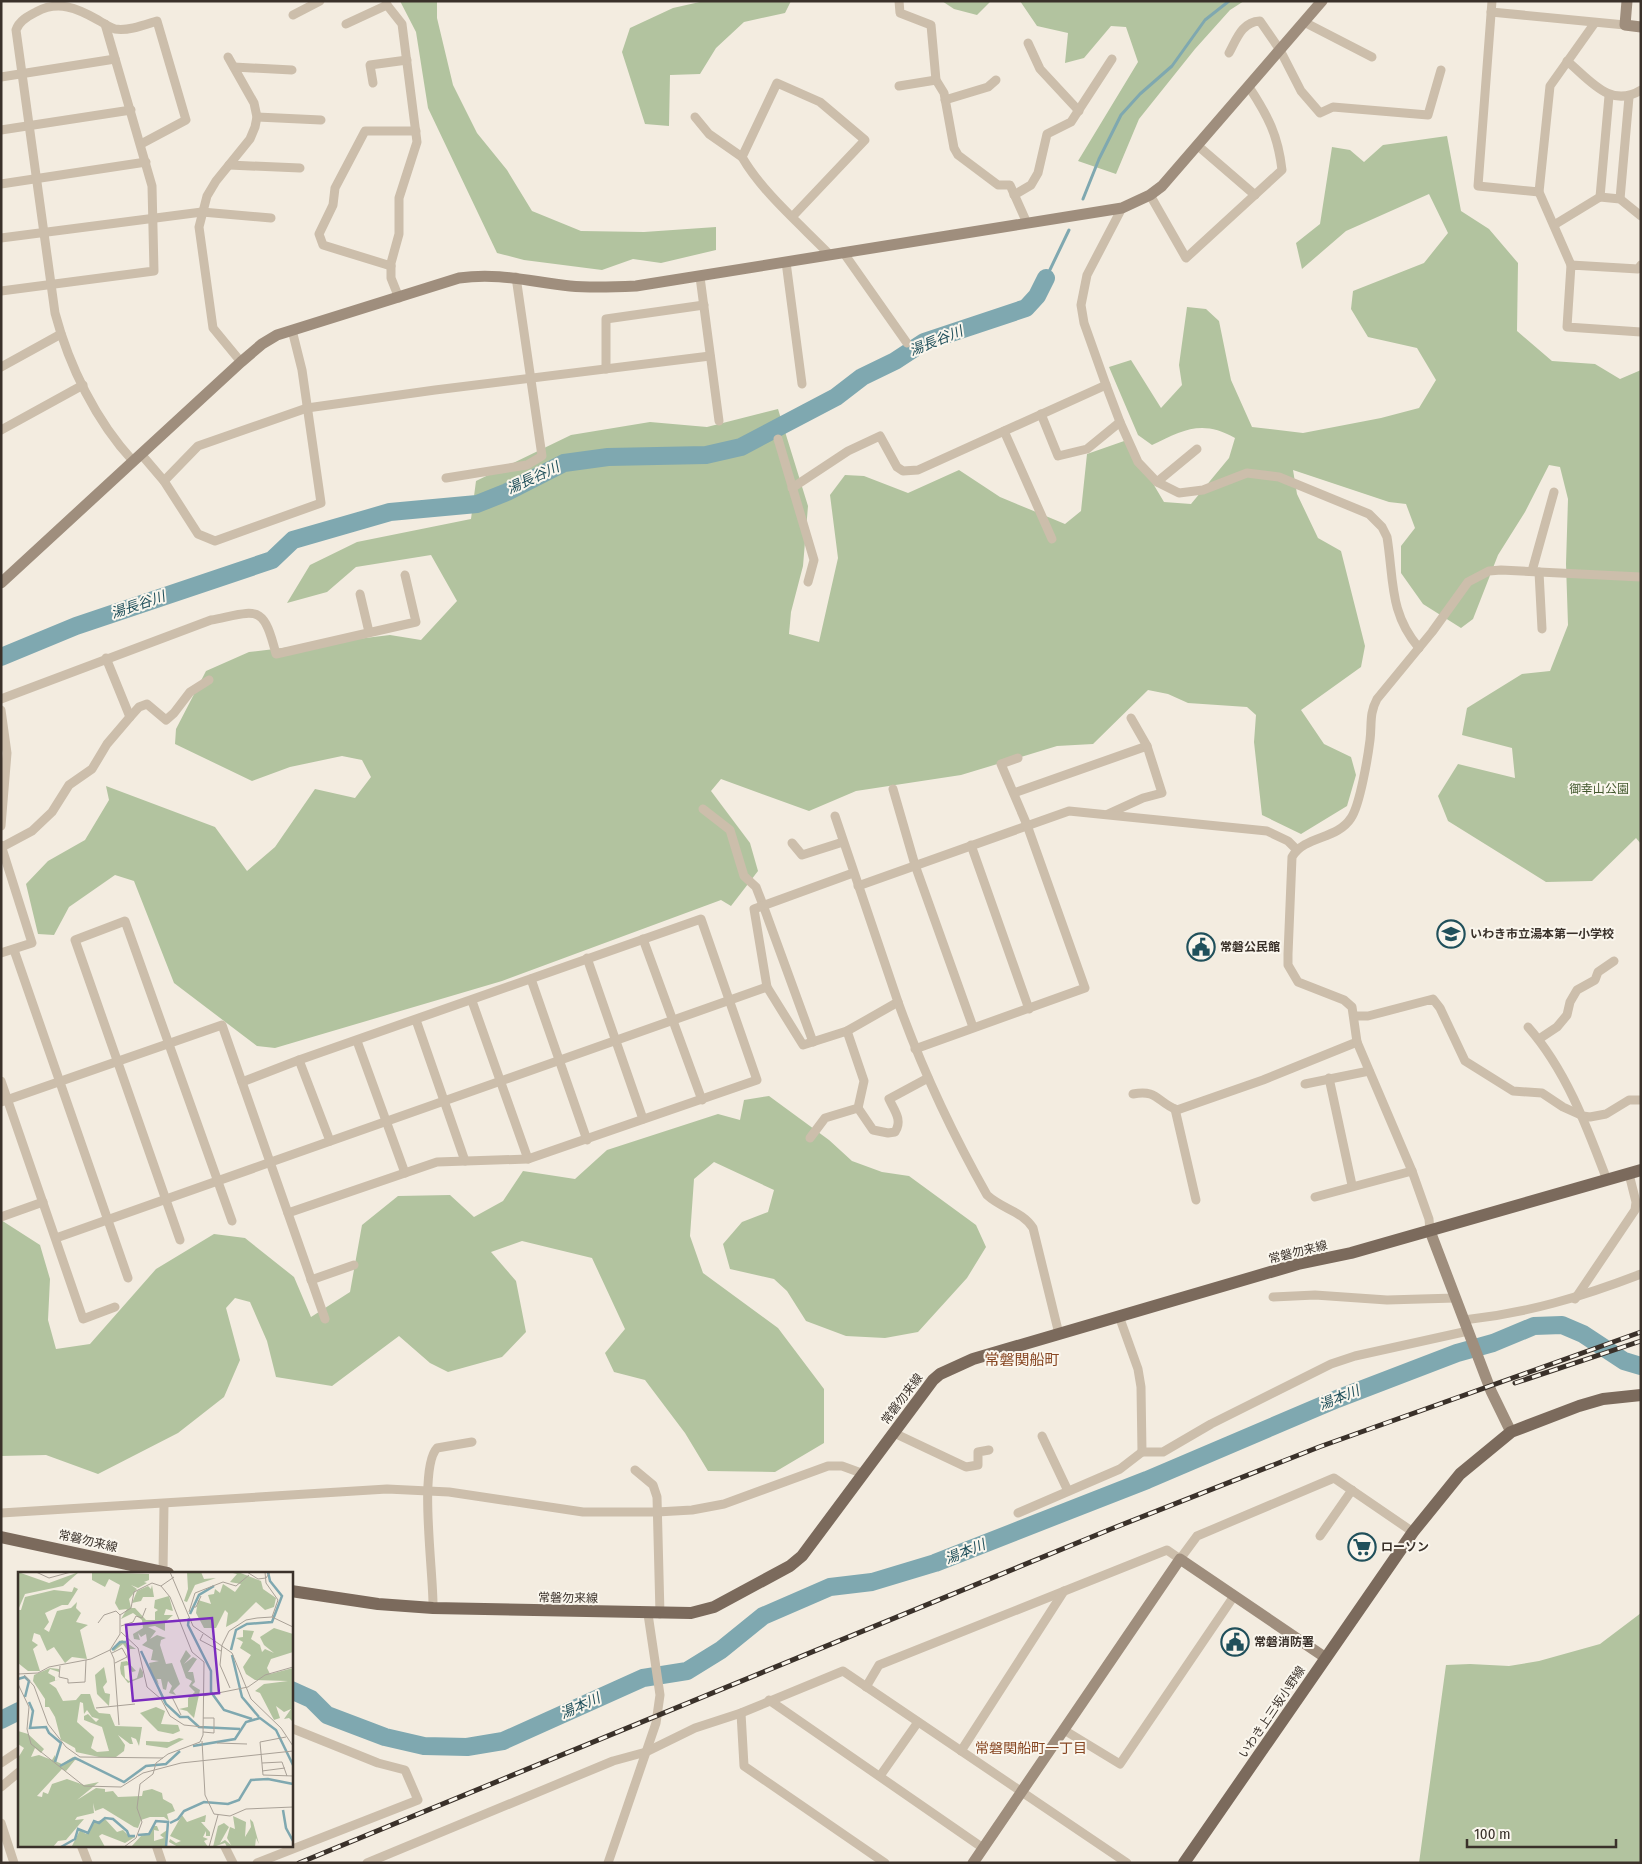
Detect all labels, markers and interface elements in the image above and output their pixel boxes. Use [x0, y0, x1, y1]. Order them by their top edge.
water label: 湯長谷川 [907, 322, 967, 359]
water label: 湯長谷川 [504, 458, 564, 498]
water label: 湯長谷川 [109, 587, 169, 622]
park label: 御幸山公園 [1569, 782, 1629, 796]
school or university icon: いわき市立湯本第一小学校 [1436, 919, 1466, 949]
place label: いわき市立湯本第一小学校 [1470, 927, 1614, 941]
public building icon: 常磐公民館 [1186, 932, 1216, 962]
place label: 常磐公民館 [1220, 940, 1280, 954]
street label: 常磐勿来線 [1267, 1238, 1329, 1266]
district label: 常磐関船町 [984, 1351, 1060, 1369]
street label: 常磐勿来線 [878, 1371, 926, 1427]
water label: 湯本川 [1316, 1382, 1364, 1414]
street label: 常磐勿来線 [57, 1527, 119, 1555]
supermarket icon: ローソン [1347, 1532, 1377, 1562]
water label: 湯本川 [942, 1536, 990, 1568]
place label: ローソン [1381, 1540, 1429, 1554]
inset map [18, 1572, 292, 1846]
street label: 常磐勿来線 [538, 1590, 598, 1606]
public building icon: 常磐消防署 [1220, 1627, 1250, 1657]
place label: 常磐消防署 [1254, 1635, 1314, 1649]
street label: いわき上三坂小野線 [1236, 1663, 1308, 1761]
water label: 湯本川 [557, 1689, 604, 1722]
district label: 常磐関船町一丁目 [975, 1740, 1087, 1757]
scale bar [1467, 1816, 1616, 1848]
text: 100 m [1474, 1825, 1511, 1843]

